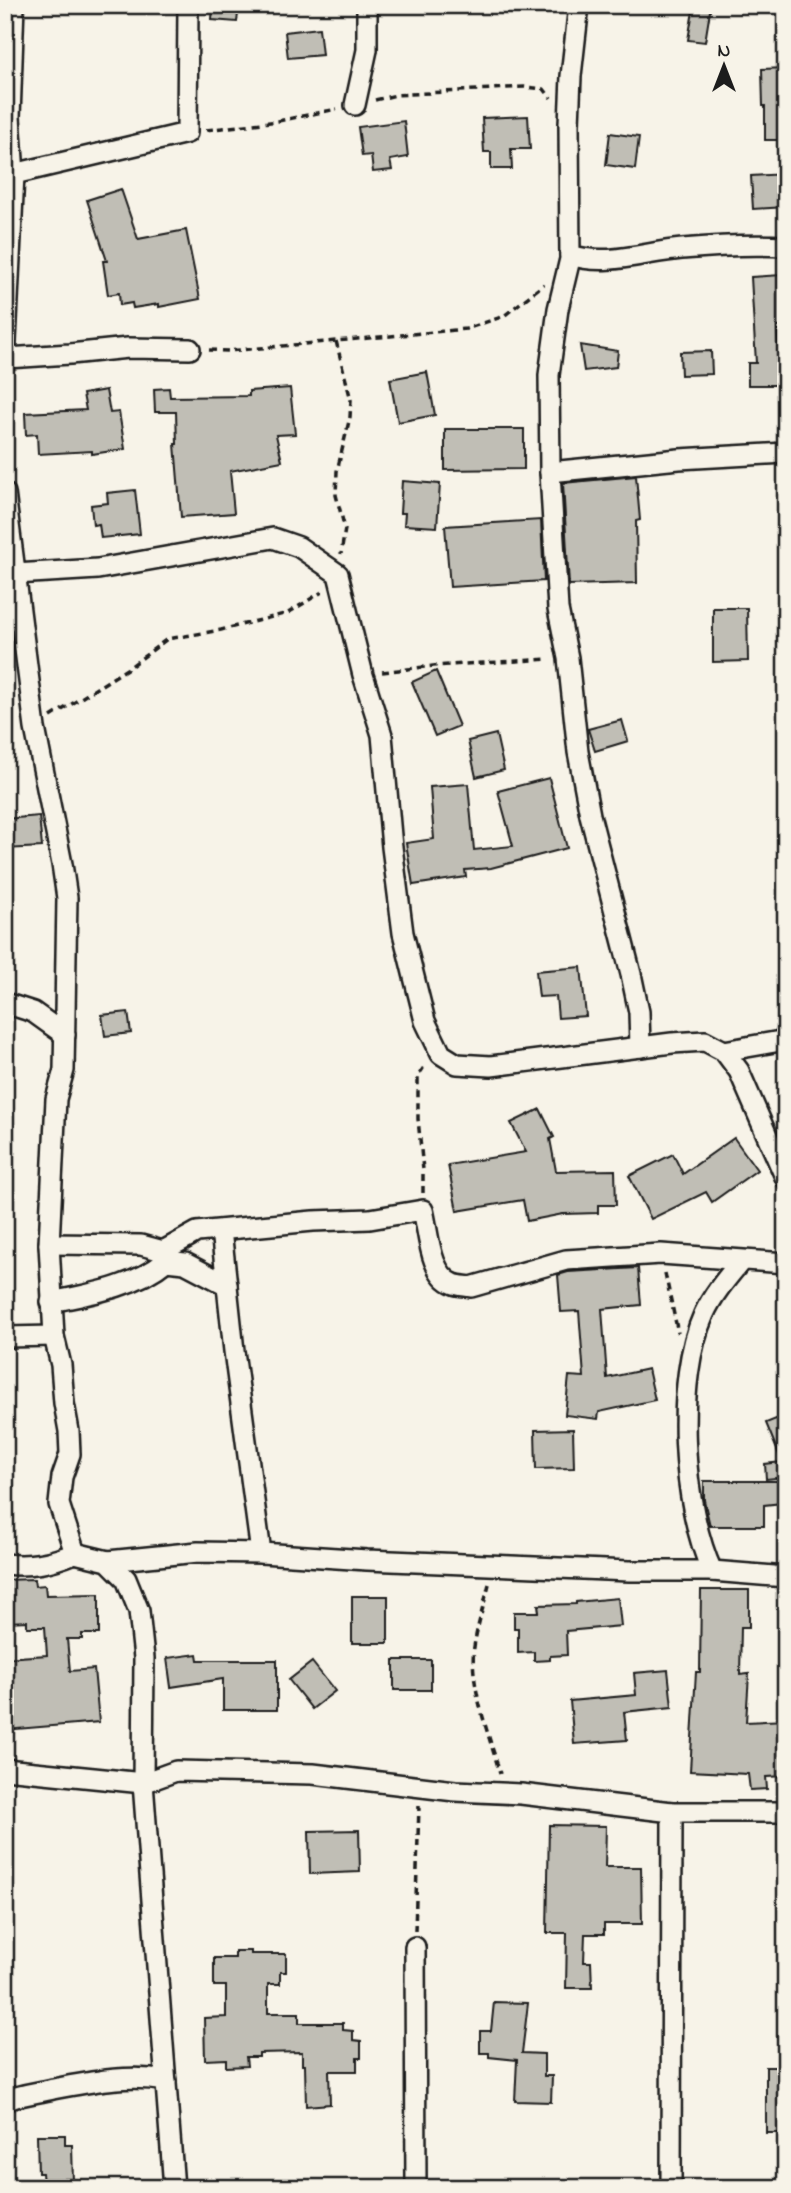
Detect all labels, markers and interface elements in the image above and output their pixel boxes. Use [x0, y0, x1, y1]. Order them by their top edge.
north arrow [690, 32, 760, 102]
text: N [718, 38, 731, 65]

